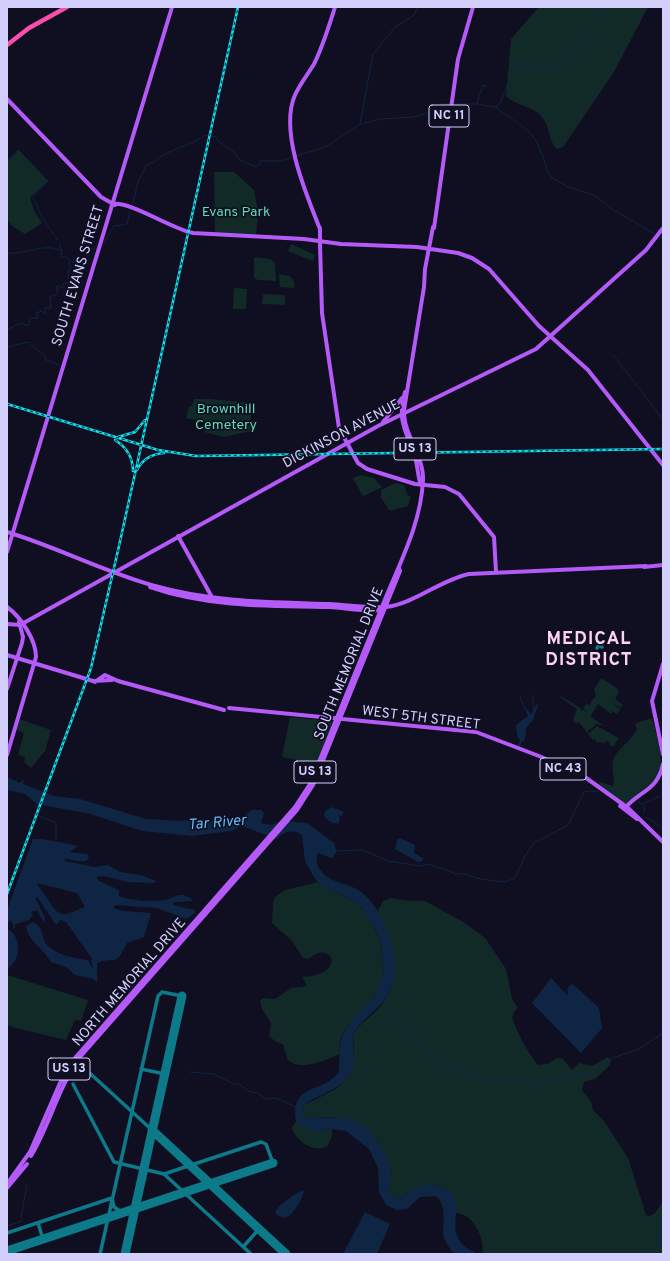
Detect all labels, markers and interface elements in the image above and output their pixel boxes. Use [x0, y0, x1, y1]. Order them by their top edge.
road number: NC 11 [429, 105, 469, 127]
street label: SOUTH EVANS STREET [50, 203, 108, 349]
park label: Evans Park [202, 205, 270, 221]
street label: DICKINSON AVENUE [280, 397, 404, 473]
park label: Brownhill Cemetery [195, 402, 257, 434]
road number: US 13 [394, 438, 436, 460]
street label: SOUTH MEMORIAL DRIVE [312, 585, 388, 743]
district label: MEDICAL DISTRICT [545, 629, 633, 672]
street label: WEST 5TH STREET [361, 703, 481, 735]
road number: NC 43 [540, 758, 586, 780]
road number: US 13 [294, 761, 336, 783]
water label: Tar River [187, 812, 247, 836]
street label: NORTH MEMORIAL DRIVE [70, 915, 190, 1051]
road number: US 13 [48, 1058, 90, 1080]

